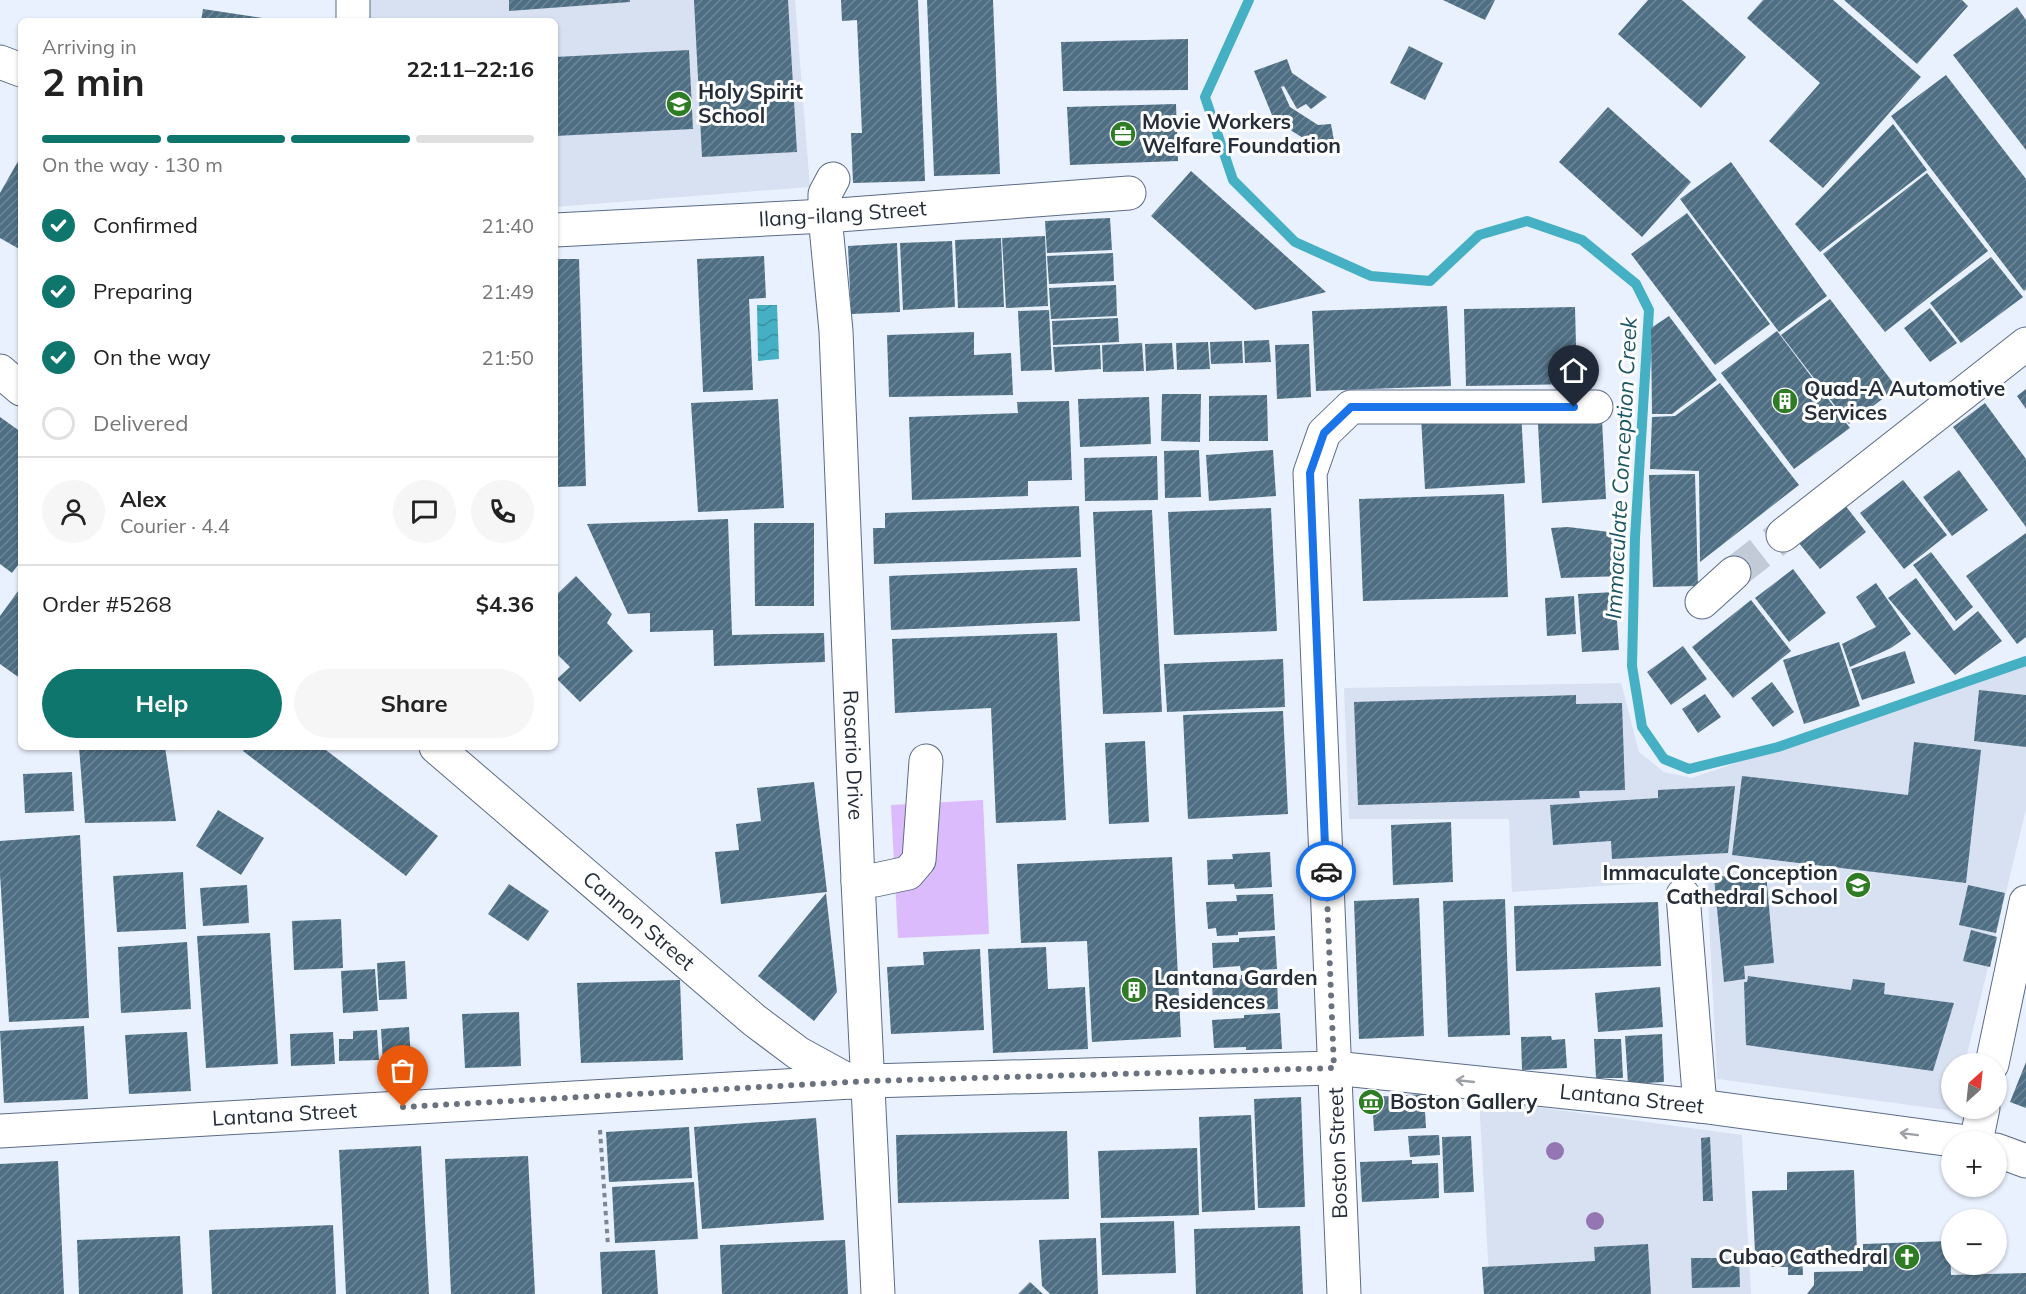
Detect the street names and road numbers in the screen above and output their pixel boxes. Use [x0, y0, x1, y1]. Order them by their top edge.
street label: Ilang-ilang Street [758, 194, 927, 231]
street label: Rosario Drive [838, 690, 870, 821]
street label: Cannon Street [578, 865, 701, 975]
street label: Lantana Street [1558, 1078, 1706, 1118]
street label: Boston Street [1322, 1087, 1352, 1219]
street label: Lantana Street [211, 1096, 358, 1131]

